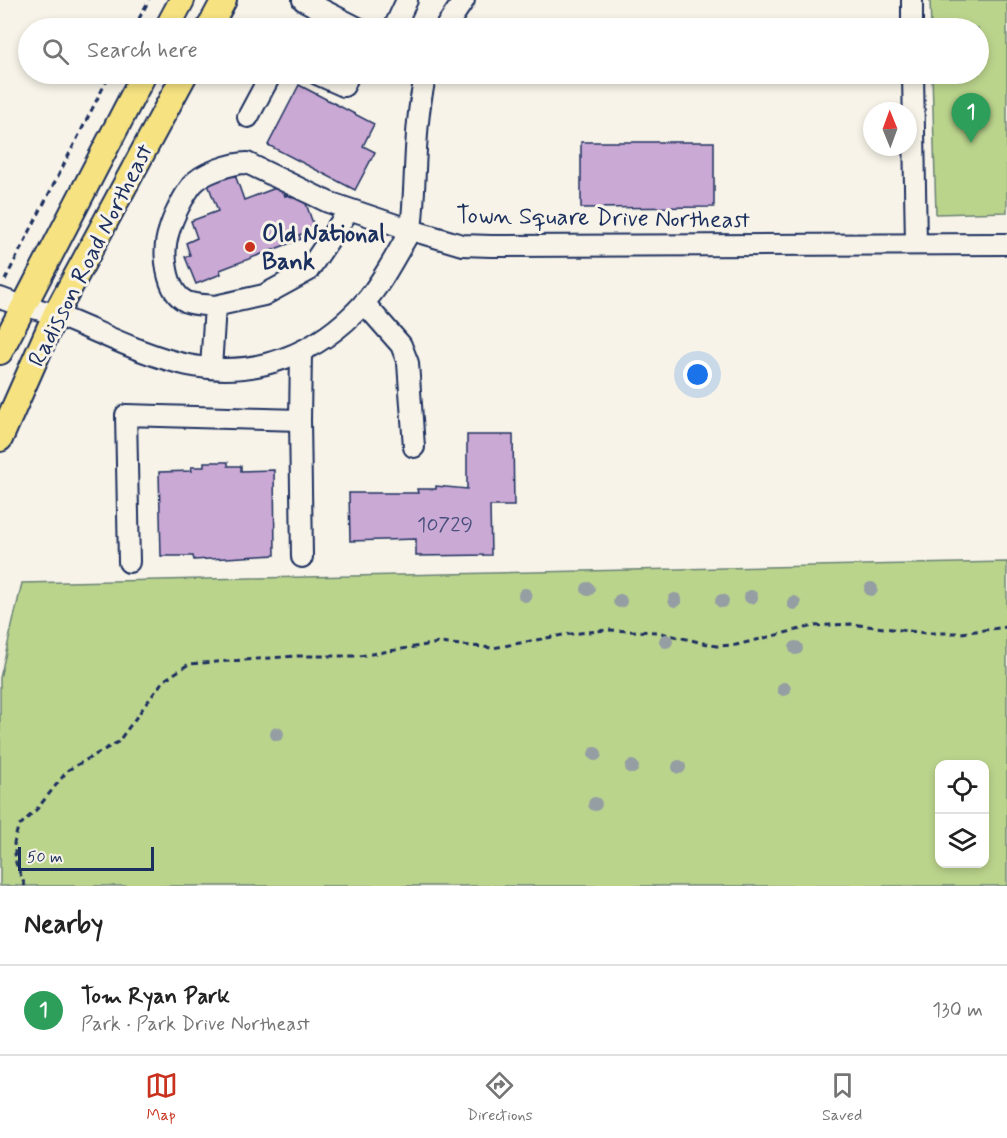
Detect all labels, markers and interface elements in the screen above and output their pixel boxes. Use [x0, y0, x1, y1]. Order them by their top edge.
search box [18, 18, 989, 84]
icon: search [39, 35, 72, 68]
text: Search here [87, 37, 198, 65]
pin: 1 [952, 94, 990, 143]
north arrow [863, 102, 917, 156]
street label: Radisson Road Northeast [22, 139, 161, 372]
street label: Town Square Drive Northeast [456, 200, 751, 237]
place label: Old National Bank [262, 219, 385, 278]
marker: Old National Bank [243, 240, 257, 254]
your location [683, 360, 712, 389]
house number: 10729 [417, 511, 473, 539]
map controls [935, 760, 989, 868]
button: locate [935, 760, 989, 814]
button: layers [935, 814, 989, 868]
scale bar [18, 844, 154, 872]
text: 50 m [27, 847, 63, 868]
text: Nearby [24, 908, 103, 942]
text: Tom Ryan Park [81, 983, 230, 1011]
text: 1 [39, 997, 48, 1024]
text: 130 m [932, 997, 983, 1024]
text: Park · Park Drive Northeast [81, 1011, 310, 1038]
tab: Map [145, 1069, 178, 1126]
tab: Directions [467, 1069, 533, 1126]
tab: Saved [822, 1069, 862, 1126]

